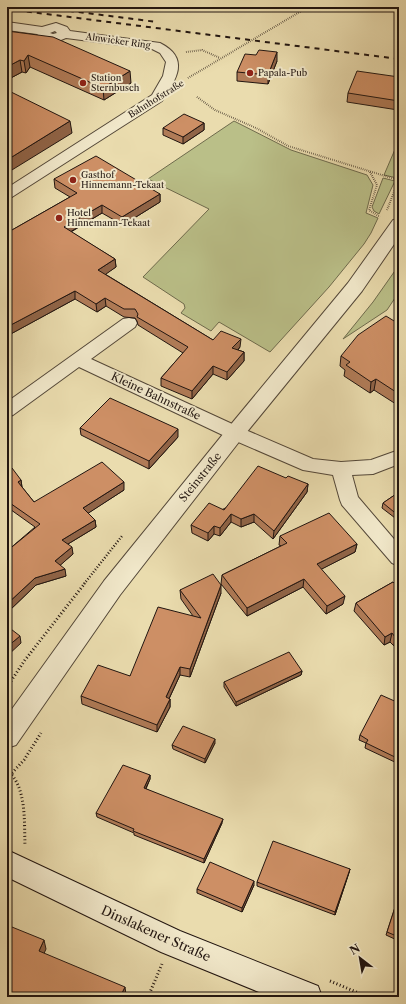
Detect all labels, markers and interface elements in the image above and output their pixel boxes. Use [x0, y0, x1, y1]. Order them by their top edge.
street label: Alnwicker Ring [84, 30, 151, 51]
place label: Papala-Pub [258, 67, 308, 78]
marker: Papala-Pub [245, 68, 255, 78]
place label: Station Sternbusch [91, 72, 140, 93]
street label: Bahnhofstraße [126, 77, 186, 120]
marker: Station Sternbusch [78, 78, 88, 88]
place label: Gasthof Hinnemann-Tekaat [81, 169, 165, 190]
marker: Gasthof Hinnemann-Tekaat [68, 175, 78, 185]
place label: Hotel Hinnemann-Tekaat [67, 207, 151, 228]
marker: Hotel Hinnemann-Tekaat [54, 213, 64, 223]
street label: Kleine Bahnstraße [109, 369, 203, 423]
street label: Steinstraße [176, 449, 224, 505]
street label: Dinslakener Straße [99, 902, 213, 964]
north arrow [340, 938, 380, 978]
text: N [347, 941, 363, 958]

